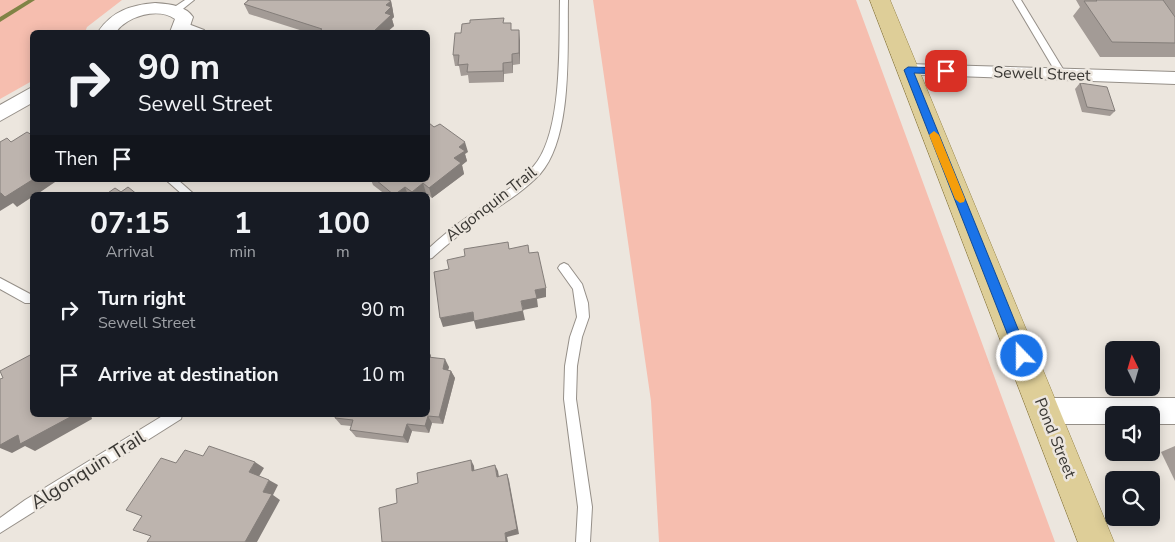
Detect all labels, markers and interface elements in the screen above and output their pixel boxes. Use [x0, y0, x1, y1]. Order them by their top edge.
text: 90 m [138, 44, 220, 91]
icon: right [55, 50, 120, 115]
pin [925, 50, 967, 92]
icon: arrive [932, 57, 960, 85]
street label: Sewell Street [993, 61, 1091, 87]
text: Sewell Street [138, 89, 272, 119]
icon: arrive [108, 145, 136, 173]
text: Then [55, 146, 98, 172]
street label: Algonquin Trail [441, 161, 541, 246]
text: 07:15 [90, 203, 169, 244]
text: 1 [234, 203, 252, 244]
text: 100 [316, 203, 370, 244]
text: Arrival [106, 241, 154, 263]
text: min [229, 241, 256, 263]
text: m [336, 241, 350, 263]
text: Turn right [98, 286, 185, 312]
icon: right [55, 296, 83, 324]
text: 90 m [361, 297, 405, 323]
text: Sewell Street [98, 312, 195, 334]
position arrow [995, 329, 1047, 381]
north arrow [1105, 341, 1160, 396]
map controls [1105, 341, 1160, 526]
icon: arrive [55, 361, 83, 389]
text: Arrive at destination [98, 362, 279, 388]
text: 10 m [361, 362, 405, 388]
street label: Pond Street [1029, 395, 1081, 482]
button: sound [1105, 406, 1160, 461]
street label: Algonquin Trail [26, 424, 151, 516]
button: search [1105, 471, 1160, 526]

